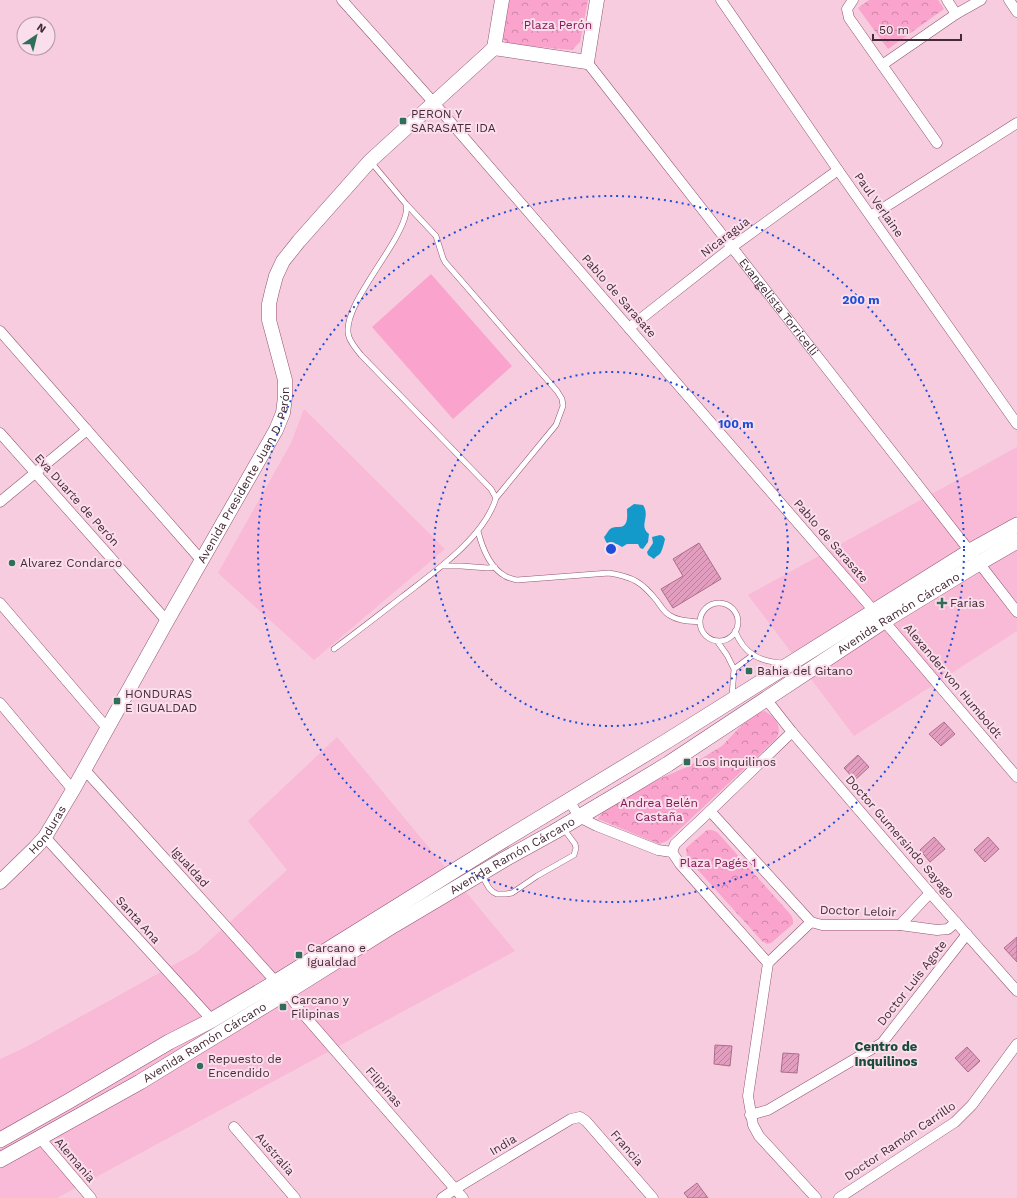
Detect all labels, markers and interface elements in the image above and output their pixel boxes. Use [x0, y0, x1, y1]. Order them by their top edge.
north arrow [16, 16, 56, 56]
scale bar [873, 16, 961, 42]
park label: Plaza Perón [524, 18, 592, 32]
text: N [34, 21, 49, 36]
text: 50 m [879, 23, 909, 37]
place label: PERON Y SARASATE IDA [411, 107, 496, 135]
marker: PERON Y SARASATE IDA [398, 116, 408, 126]
street label: Paul Verlaine [852, 170, 906, 240]
street label: Nicaragua [698, 214, 752, 260]
street label: Pablo de Sarasate [579, 251, 659, 341]
street label: Evangelista Torricelli [736, 255, 821, 358]
text: 200 m [842, 293, 880, 307]
street label: Avenida Presidente Juan D. Perón [194, 387, 292, 566]
text: 100 m [718, 417, 754, 431]
street label: Eva Duarte de Perón [32, 451, 122, 549]
street label: Pablo de Sarasate [791, 496, 871, 586]
centre of rings [604, 542, 618, 556]
place label: Alvarez Condarco [20, 556, 122, 570]
marker: Alvarez Condarco [7, 558, 17, 568]
street label: Avenida Ramón Cárcano [834, 569, 962, 657]
place label: Farias [950, 596, 985, 610]
marker: Farias [937, 598, 947, 608]
street label: Alexander von Humboldt [901, 621, 1005, 741]
place label: Bahia del Gitano [757, 664, 853, 678]
marker: Bahia del Gitano [744, 666, 754, 676]
place label: HONDURAS E IGUALDAD [125, 687, 197, 715]
marker: HONDURAS E IGUALDAD [112, 696, 122, 706]
place label: Los inquilinos [695, 755, 776, 769]
marker: Los inquilinos [682, 757, 692, 767]
street label: Doctor Gumersindo Sayago [843, 772, 957, 902]
park label: Andrea Belén Castaña [620, 796, 698, 824]
street label: Honduras [26, 803, 69, 857]
street label: Avenida Ramón Cárcano [447, 814, 578, 897]
street label: Igualdad [168, 844, 212, 890]
park label: Plaza Pagés 1 [679, 856, 757, 870]
street label: Santa Ana [113, 893, 163, 947]
street label: Doctor Leloir [820, 903, 897, 919]
street label: Doctor Luis Agote [874, 937, 950, 1028]
place label: Carcano e Igualdad [307, 941, 366, 969]
marker: Carcano e Igualdad [294, 950, 304, 960]
place label: Carcano y Filipinas [291, 993, 350, 1021]
street label: Avenida Ramón Cárcano [140, 999, 269, 1086]
marker: Carcano y Filipinas [278, 1002, 288, 1012]
district label: Centro de Inquilinos [855, 1039, 918, 1069]
place label: Repuesto de Encendido [208, 1052, 282, 1080]
marker: Repuesto de Encendido [195, 1061, 205, 1071]
street label: Filipinas [363, 1064, 405, 1110]
street label: Doctor Ramón Carrillo [842, 1099, 958, 1183]
street label: Francia [608, 1127, 646, 1169]
street label: Australia [253, 1130, 297, 1178]
street label: India [487, 1132, 519, 1158]
street label: Alemania [52, 1135, 98, 1185]

